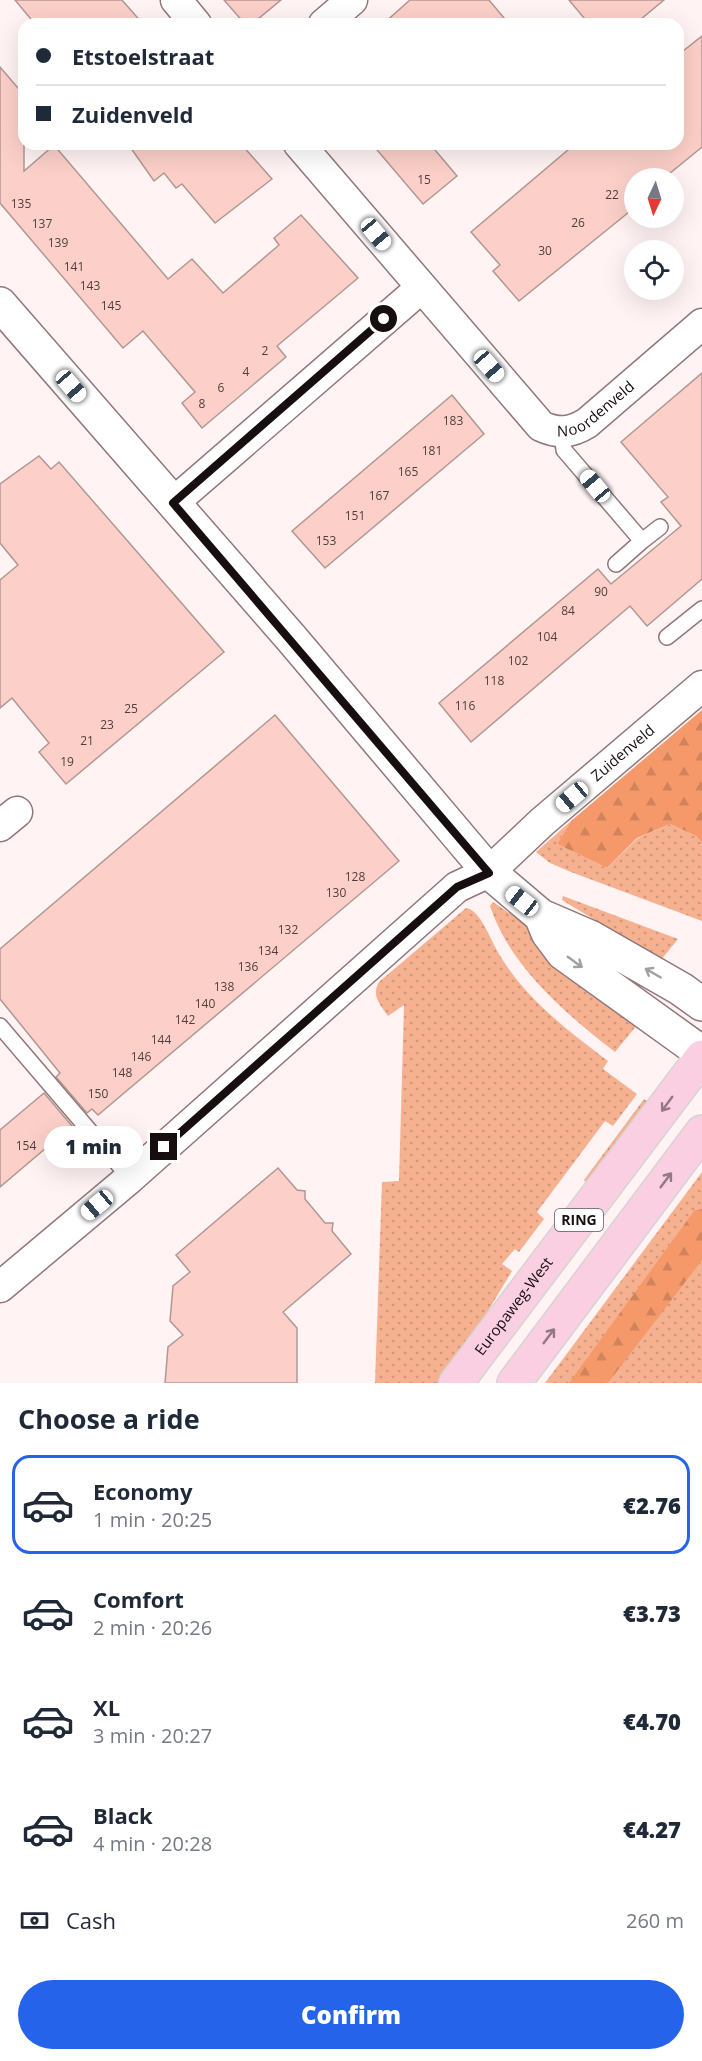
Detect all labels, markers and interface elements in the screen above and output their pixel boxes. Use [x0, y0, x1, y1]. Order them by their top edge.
text: Etstoelstraat [72, 41, 214, 71]
text: Zuidenveld [72, 99, 193, 129]
north arrow [624, 168, 684, 228]
map controls [624, 168, 684, 300]
house number: 15 [417, 171, 431, 188]
house number: 22 [605, 186, 619, 203]
house number: 135 [11, 195, 31, 212]
car [358, 214, 394, 254]
house number: 26 [571, 214, 585, 231]
house number: 137 [32, 215, 52, 232]
house number: 139 [48, 234, 68, 251]
button: locate [624, 240, 684, 300]
house number: 30 [538, 242, 552, 259]
house number: 141 [64, 258, 84, 275]
house number: 143 [80, 277, 100, 294]
house number: 145 [101, 297, 121, 314]
route start [370, 305, 397, 332]
house number: 2 [262, 342, 269, 359]
car [470, 347, 508, 385]
house number: 4 [243, 363, 250, 380]
car [52, 367, 90, 405]
street label: Noordenveld [557, 376, 638, 440]
house number: 6 [218, 379, 225, 396]
house number: 8 [199, 395, 206, 412]
house number: 183 [443, 412, 463, 429]
house number: 181 [422, 442, 442, 459]
house number: 165 [398, 463, 418, 480]
car [577, 466, 613, 506]
house number: 167 [369, 487, 389, 504]
house number: 151 [345, 507, 365, 524]
house number: 153 [316, 532, 336, 549]
house number: 90 [594, 583, 608, 600]
house number: 84 [561, 602, 575, 619]
house number: 104 [537, 628, 557, 645]
house number: 102 [508, 652, 528, 669]
house number: 118 [484, 672, 504, 689]
house number: 116 [455, 697, 475, 714]
house number: 25 [124, 700, 138, 717]
house number: 23 [100, 716, 114, 733]
street label: Zuidenveld [586, 720, 658, 785]
house number: 21 [80, 732, 94, 749]
house number: 19 [60, 753, 74, 770]
car [552, 779, 592, 815]
house number: 128 [345, 868, 365, 885]
car [502, 883, 542, 919]
house number: 130 [326, 884, 346, 901]
house number: 132 [278, 921, 298, 938]
house number: 134 [258, 942, 278, 959]
one-way arrow [567, 955, 583, 968]
house number: 136 [238, 958, 258, 975]
one-way arrow [645, 966, 662, 978]
house number: 138 [214, 978, 234, 995]
house number: 140 [195, 995, 215, 1012]
house number: 142 [175, 1011, 195, 1028]
house number: 144 [151, 1031, 171, 1048]
house number: 146 [131, 1048, 151, 1065]
house number: 148 [112, 1064, 132, 1081]
house number: 150 [88, 1085, 108, 1102]
one-way arrow [661, 1095, 673, 1111]
callout: 1 min [44, 1126, 143, 1168]
text: 1 min [65, 1133, 122, 1160]
route end [150, 1133, 177, 1160]
house number: 154 [16, 1137, 36, 1154]
one-way arrow [660, 1173, 672, 1189]
car [77, 1187, 117, 1223]
road number: RING [555, 1209, 603, 1231]
street label: Europaweg-West [469, 1253, 557, 1359]
one-way arrow [543, 1329, 556, 1345]
text: Choose a ride [18, 1400, 200, 1437]
text: Economy [93, 1476, 192, 1506]
icon: car [21, 1478, 75, 1532]
text: €2.76 [623, 1490, 681, 1520]
text: 1 min · 20:25 [93, 1506, 212, 1533]
text: Comfort [93, 1584, 184, 1614]
icon: car [21, 1586, 75, 1640]
text: €3.73 [623, 1598, 681, 1628]
text: 2 min · 20:26 [93, 1614, 212, 1641]
text: XL [93, 1692, 120, 1722]
icon: car [21, 1694, 75, 1748]
text: €4.70 [623, 1706, 681, 1736]
text: 3 min · 20:27 [93, 1722, 212, 1749]
text: Black [93, 1800, 153, 1830]
icon: car [21, 1802, 75, 1856]
text: €4.27 [623, 1814, 681, 1844]
text: 4 min · 20:28 [93, 1830, 212, 1857]
icon: cash [18, 1904, 51, 1937]
text: Cash [66, 1905, 116, 1935]
text: 260 m [626, 1907, 684, 1934]
button: Confirm [18, 1980, 684, 2049]

